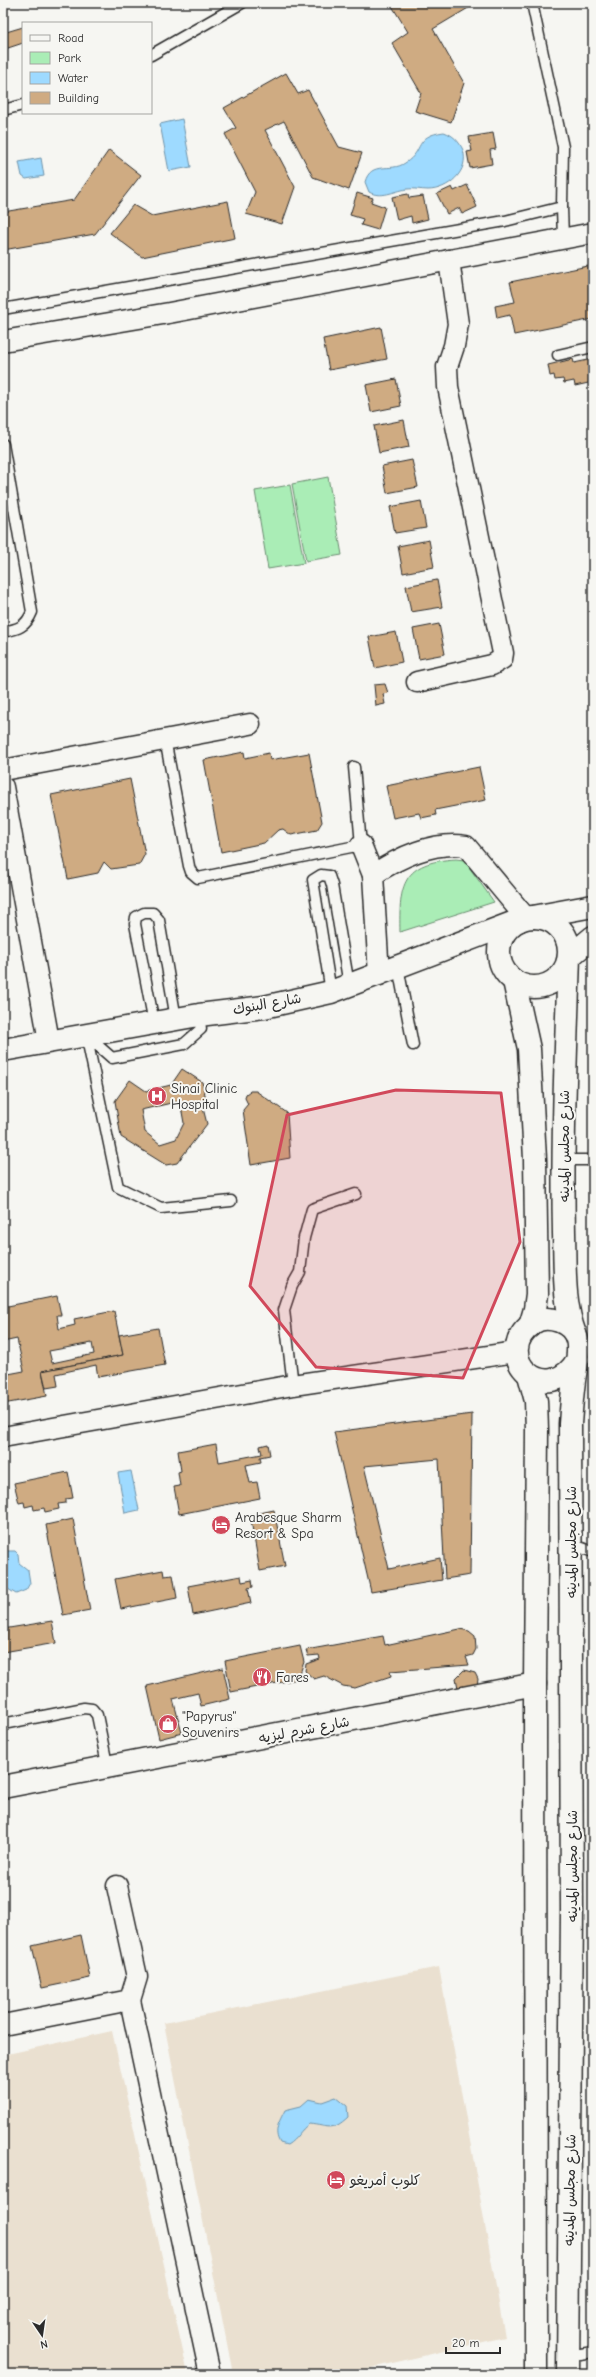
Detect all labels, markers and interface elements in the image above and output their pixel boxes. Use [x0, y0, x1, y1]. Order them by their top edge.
legend [22, 22, 152, 114]
text: Road [58, 31, 84, 45]
text: Park [58, 51, 81, 65]
text: Water [58, 71, 88, 85]
text: Building [58, 91, 99, 105]
street label: شارع البنوك [231, 990, 303, 1019]
place label: Sinai Clinic Hospital [171, 1080, 237, 1113]
hospital icon: Sinai Clinic Hospital [146, 1085, 168, 1107]
street label: شارع مجلس المدينه [556, 1090, 574, 1202]
street label: شارع مجلس المدينه [563, 1486, 581, 1598]
place label: Arabesque Sharm Resort & Spa [235, 1509, 342, 1542]
hotel icon: Arabesque Sharm Resort & Spa [210, 1514, 232, 1536]
restaurant icon: Fares [251, 1666, 273, 1688]
place label: Fares [276, 1669, 309, 1686]
place label: "Papyrus" Souvenirs [182, 1708, 239, 1741]
shop icon: "Papyrus" Souvenirs [157, 1713, 179, 1735]
street label: شارع شرم ليزيه [257, 1713, 351, 1750]
street label: شارع مجلس المدينه [564, 1810, 582, 1922]
street label: شارع مجلس المدينه [561, 2134, 580, 2246]
hotel icon: كلوب أمريغو [325, 2169, 347, 2191]
place label: كلوب أمريغو [349, 2172, 420, 2189]
north arrow [22, 2315, 62, 2355]
scale bar [446, 2329, 500, 2355]
text: 20 m [452, 2336, 480, 2350]
text: N [39, 2337, 49, 2351]

